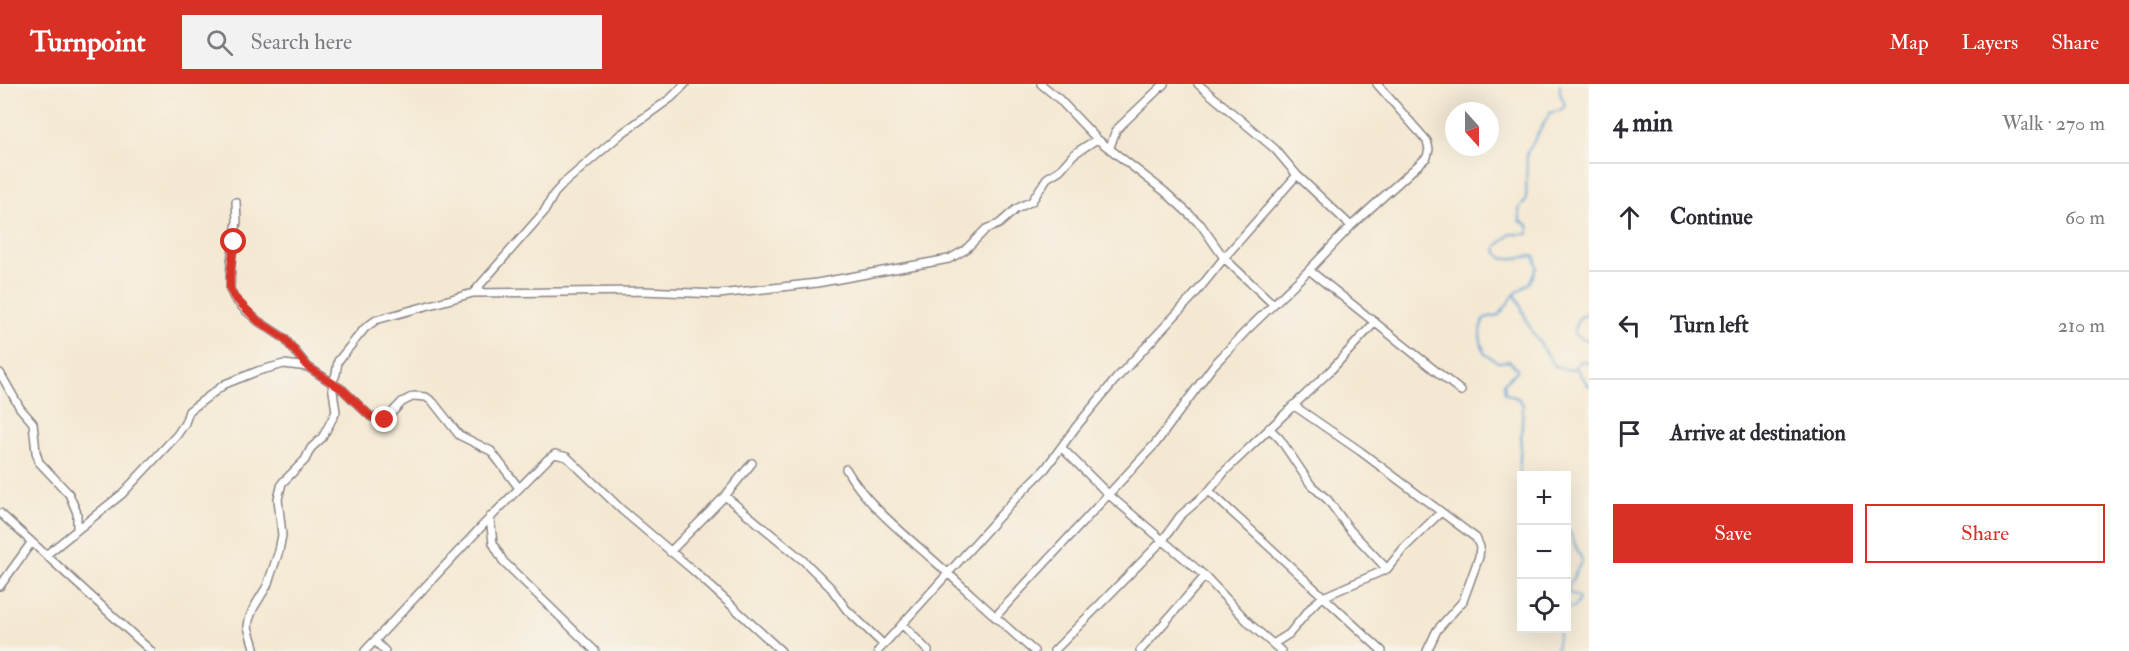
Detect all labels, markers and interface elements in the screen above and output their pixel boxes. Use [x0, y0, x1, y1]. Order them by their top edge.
search box [182, 15, 602, 69]
text: Turnpoint [30, 25, 146, 60]
icon: search [203, 26, 236, 59]
text: Search here [251, 28, 352, 56]
text: Map [1889, 29, 1929, 56]
text: Layers [1962, 29, 2018, 56]
text: Share [2051, 29, 2099, 56]
north arrow [1445, 102, 1499, 156]
text: 4 min [1613, 107, 1673, 139]
text: Walk · 270 m [2002, 111, 2105, 136]
icon: ahead [1613, 201, 1646, 234]
text: Continue [1670, 203, 1753, 231]
text: 60 m [2065, 205, 2105, 230]
route start [220, 228, 246, 254]
icon: left [1613, 309, 1646, 342]
text: Turn left [1670, 311, 1749, 339]
text: 210 m [2058, 313, 2105, 338]
route end [371, 406, 397, 432]
icon: arrive [1613, 417, 1646, 450]
text: Arrive at destination [1670, 419, 1846, 447]
map controls [1517, 471, 1571, 633]
button: + [1517, 471, 1571, 525]
button: Save [1613, 504, 1853, 563]
button: Share [1865, 504, 2105, 563]
button: − [1517, 525, 1571, 579]
button: locate [1517, 579, 1571, 633]

